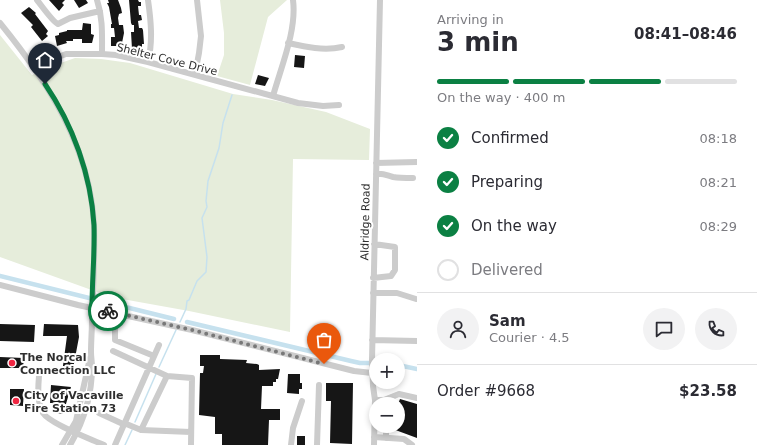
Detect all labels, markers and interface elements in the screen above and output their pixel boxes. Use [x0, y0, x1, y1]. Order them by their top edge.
text: Arriving in [437, 12, 504, 27]
text: 08:41–08:46 [634, 25, 737, 43]
text: 3 min [437, 27, 519, 57]
street label: Shelter Cove Drive [115, 41, 219, 78]
pin [28, 43, 62, 84]
icon: home [34, 49, 56, 71]
text: On the way · 400 m [437, 90, 565, 105]
icon: check [437, 127, 459, 149]
text: Confirmed [471, 129, 549, 147]
text: 08:18 [700, 131, 737, 146]
icon: check [437, 171, 459, 193]
text: Preparing [471, 173, 543, 191]
text: 08:21 [700, 175, 737, 190]
street label: Aldridge Road [358, 183, 373, 261]
icon: check [437, 215, 459, 237]
text: On the way [471, 217, 557, 235]
text: 08:29 [700, 219, 737, 234]
text: Delivered [471, 261, 543, 279]
courier [88, 291, 128, 331]
icon: bike [97, 300, 119, 322]
button: person [437, 308, 479, 350]
button: chat [643, 308, 685, 350]
button: phone [695, 308, 737, 350]
text: Sam [489, 312, 526, 330]
pin [307, 323, 341, 364]
icon: bag [313, 329, 335, 351]
text: Courier · 4.5 [489, 330, 570, 345]
place label: The Norcal Connection LLC [20, 351, 116, 377]
map controls [369, 353, 405, 433]
button: + [369, 353, 405, 389]
marker: The Norcal Connection LLC [7, 358, 17, 368]
text: Order #9668 [437, 382, 535, 400]
text: $23.58 [679, 382, 737, 400]
place label: City of Vacaville Fire Station 73 [24, 389, 124, 415]
marker: City of Vacaville Fire Station 73 [11, 396, 21, 406]
button: − [369, 397, 405, 433]

